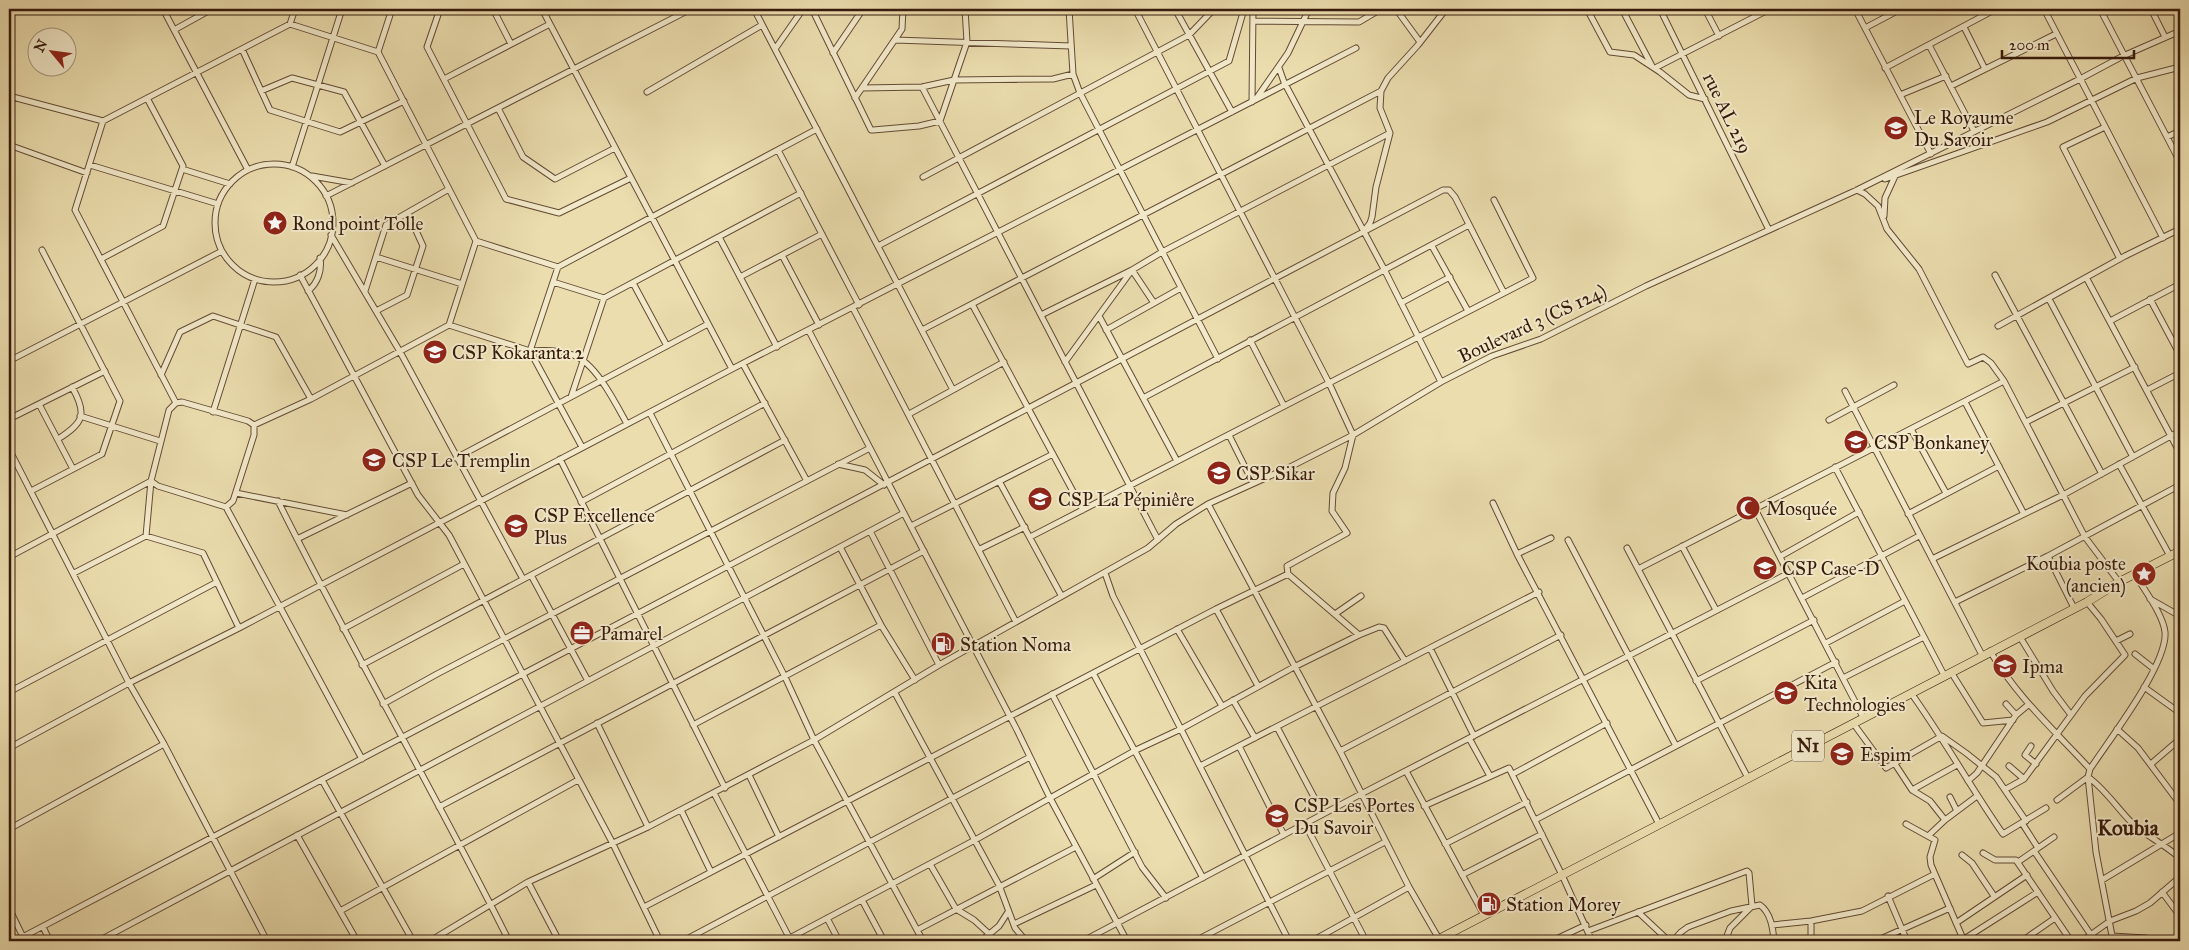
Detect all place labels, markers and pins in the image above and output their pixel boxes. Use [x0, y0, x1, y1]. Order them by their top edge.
place label: Le Royaume Du Savoir [1914, 106, 2014, 151]
school or university icon: Le Royaume Du Savoir [1883, 115, 1909, 141]
place icon: Rond point Tolle [262, 210, 288, 236]
place label: Rond point Tolle [292, 212, 424, 235]
school or university icon: CSP Kokaranta 2 [422, 339, 448, 365]
place label: CSP Kokaranta 2 [452, 341, 585, 364]
school or university icon: CSP Bonkaney [1843, 429, 1869, 455]
place label: CSP Bonkaney [1874, 431, 1990, 454]
school or university icon: CSP Le Tremplin [361, 447, 387, 473]
place label: CSP Le Tremplin [392, 449, 530, 472]
school or university icon: CSP Sikar [1206, 460, 1232, 486]
place label: CSP Sikar [1236, 462, 1316, 485]
school or university icon: CSP La Pépiniêre [1027, 486, 1053, 512]
place label: CSP La Pépiniêre [1058, 488, 1194, 511]
mosque icon: Mosquée [1735, 495, 1761, 521]
place label: Mosquée [1766, 497, 1837, 521]
place label: CSP Excellence Plus [534, 504, 655, 549]
school or university icon: CSP Excellence Plus [503, 513, 529, 539]
place label: Koubia poste (ancien) [2026, 552, 2126, 598]
school or university icon: CSP Case-D [1752, 555, 1778, 581]
place label: CSP Case-D [1782, 557, 1879, 580]
place icon: Koubia poste (ancien) [2131, 561, 2157, 587]
office icon: Pamarel [569, 620, 595, 646]
place label: Pamarel [600, 622, 663, 645]
fuel station icon: Station Noma [930, 631, 956, 657]
place label: Station Noma [960, 633, 1072, 656]
school or university icon: Ipma [1992, 653, 2018, 679]
place label: Ipma [2022, 655, 2064, 678]
place label: Kita Technologies [1804, 671, 1906, 717]
school or university icon: Kita Technologies [1773, 680, 1799, 706]
school or university icon: Espim [1829, 741, 1855, 767]
place label: Espim [1860, 743, 1911, 766]
place label: CSP Les Portes Du Savoir [1294, 794, 1415, 839]
school or university icon: CSP Les Portes Du Savoir [1264, 803, 1290, 829]
fuel station icon: Station Morey [1476, 891, 1502, 917]
place label: Station Morey [1506, 893, 1621, 916]

